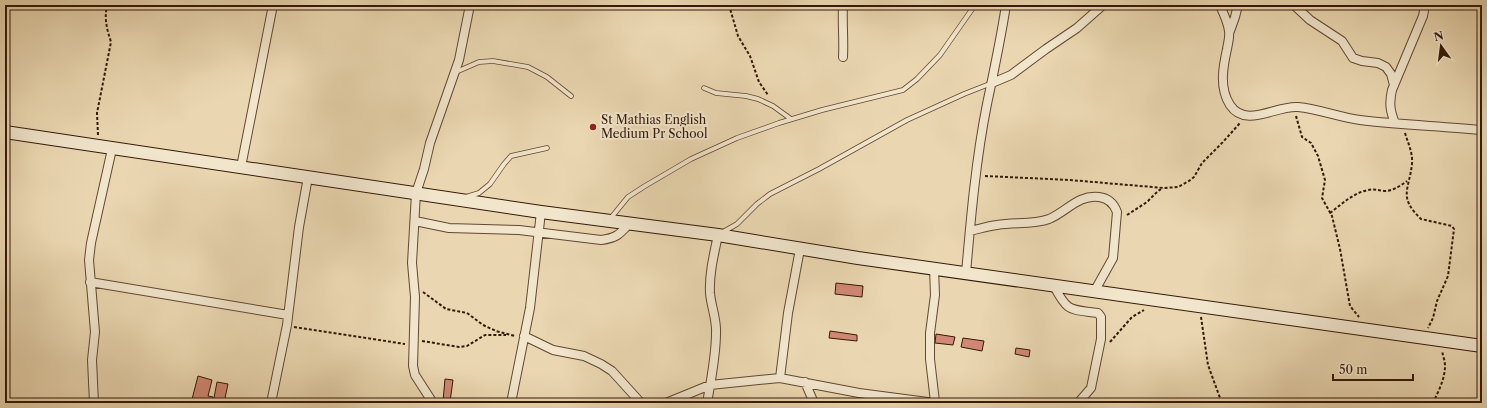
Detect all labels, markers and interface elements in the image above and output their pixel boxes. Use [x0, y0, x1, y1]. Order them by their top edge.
north arrow [1421, 26, 1461, 66]
text: N [1432, 28, 1445, 44]
place label: St Mathias English Medium Pr School [601, 112, 708, 141]
marker: St Mathias English Medium Pr School [588, 122, 598, 132]
scale bar [1333, 356, 1413, 382]
text: 50 m [1339, 362, 1368, 377]

